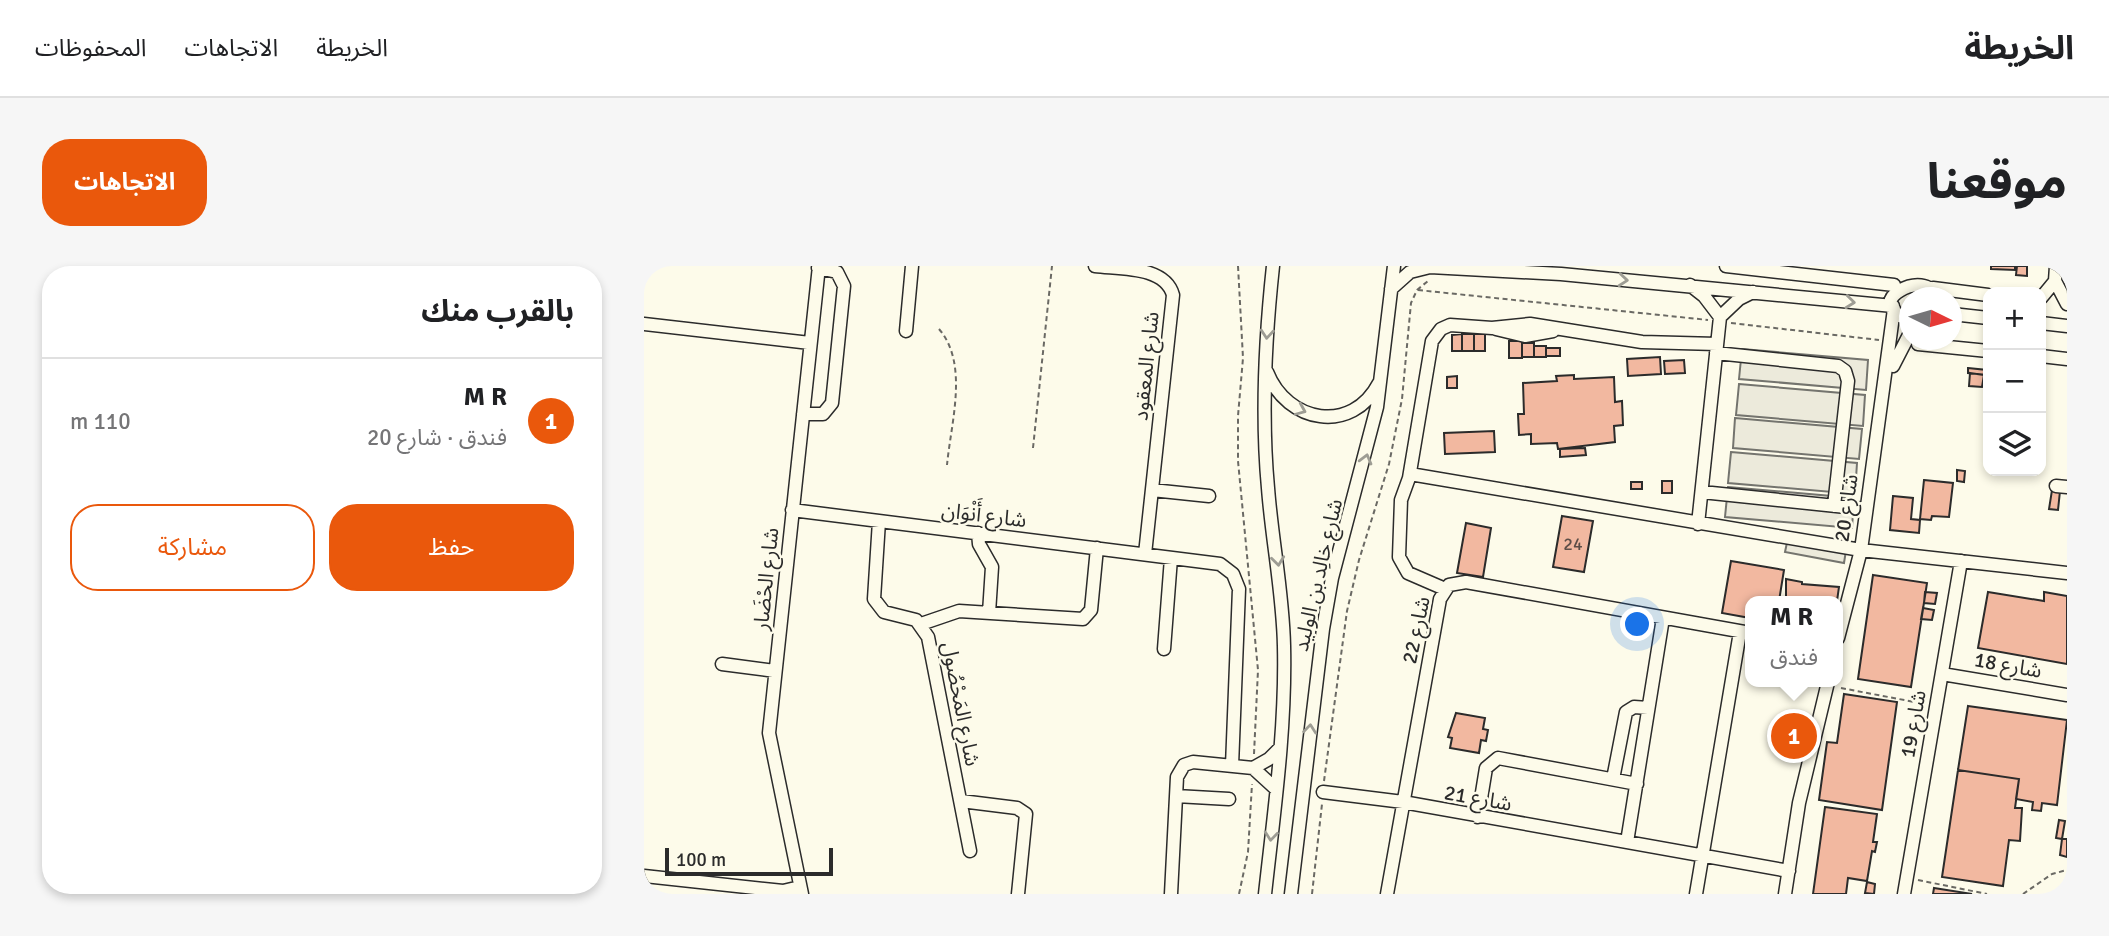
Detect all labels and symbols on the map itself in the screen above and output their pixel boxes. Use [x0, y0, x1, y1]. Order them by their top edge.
one-way arrow [1618, 272, 1629, 287]
north arrow [1899, 287, 1962, 350]
one-way arrow [1844, 294, 1855, 309]
street label: شارع المعقود [1127, 310, 1167, 422]
one-way arrow [1259, 328, 1274, 340]
one-way arrow [1295, 402, 1307, 416]
one-way arrow [1357, 453, 1372, 465]
street label: شارع 20 [1828, 472, 1866, 544]
street label: شارع أَنْوَان [940, 492, 1029, 535]
street label: شارع خالِد بن الوليد [1288, 496, 1350, 654]
street label: شارع الحْضَار [748, 526, 786, 633]
house number: 24 [1563, 533, 1583, 555]
one-way arrow [1270, 555, 1285, 566]
street label: شارع 22 [1396, 594, 1438, 666]
your location [1620, 607, 1654, 641]
street label: شارع المَحْصُول [934, 640, 986, 769]
street label: شارع 18 [1972, 646, 2044, 686]
street label: شارع 19 [1894, 688, 1934, 760]
pin: 1 [1771, 710, 1817, 762]
one-way arrow [1302, 723, 1317, 735]
street label: شارع 21 [1442, 779, 1514, 819]
one-way arrow [1264, 831, 1279, 842]
scale bar [665, 845, 833, 877]

